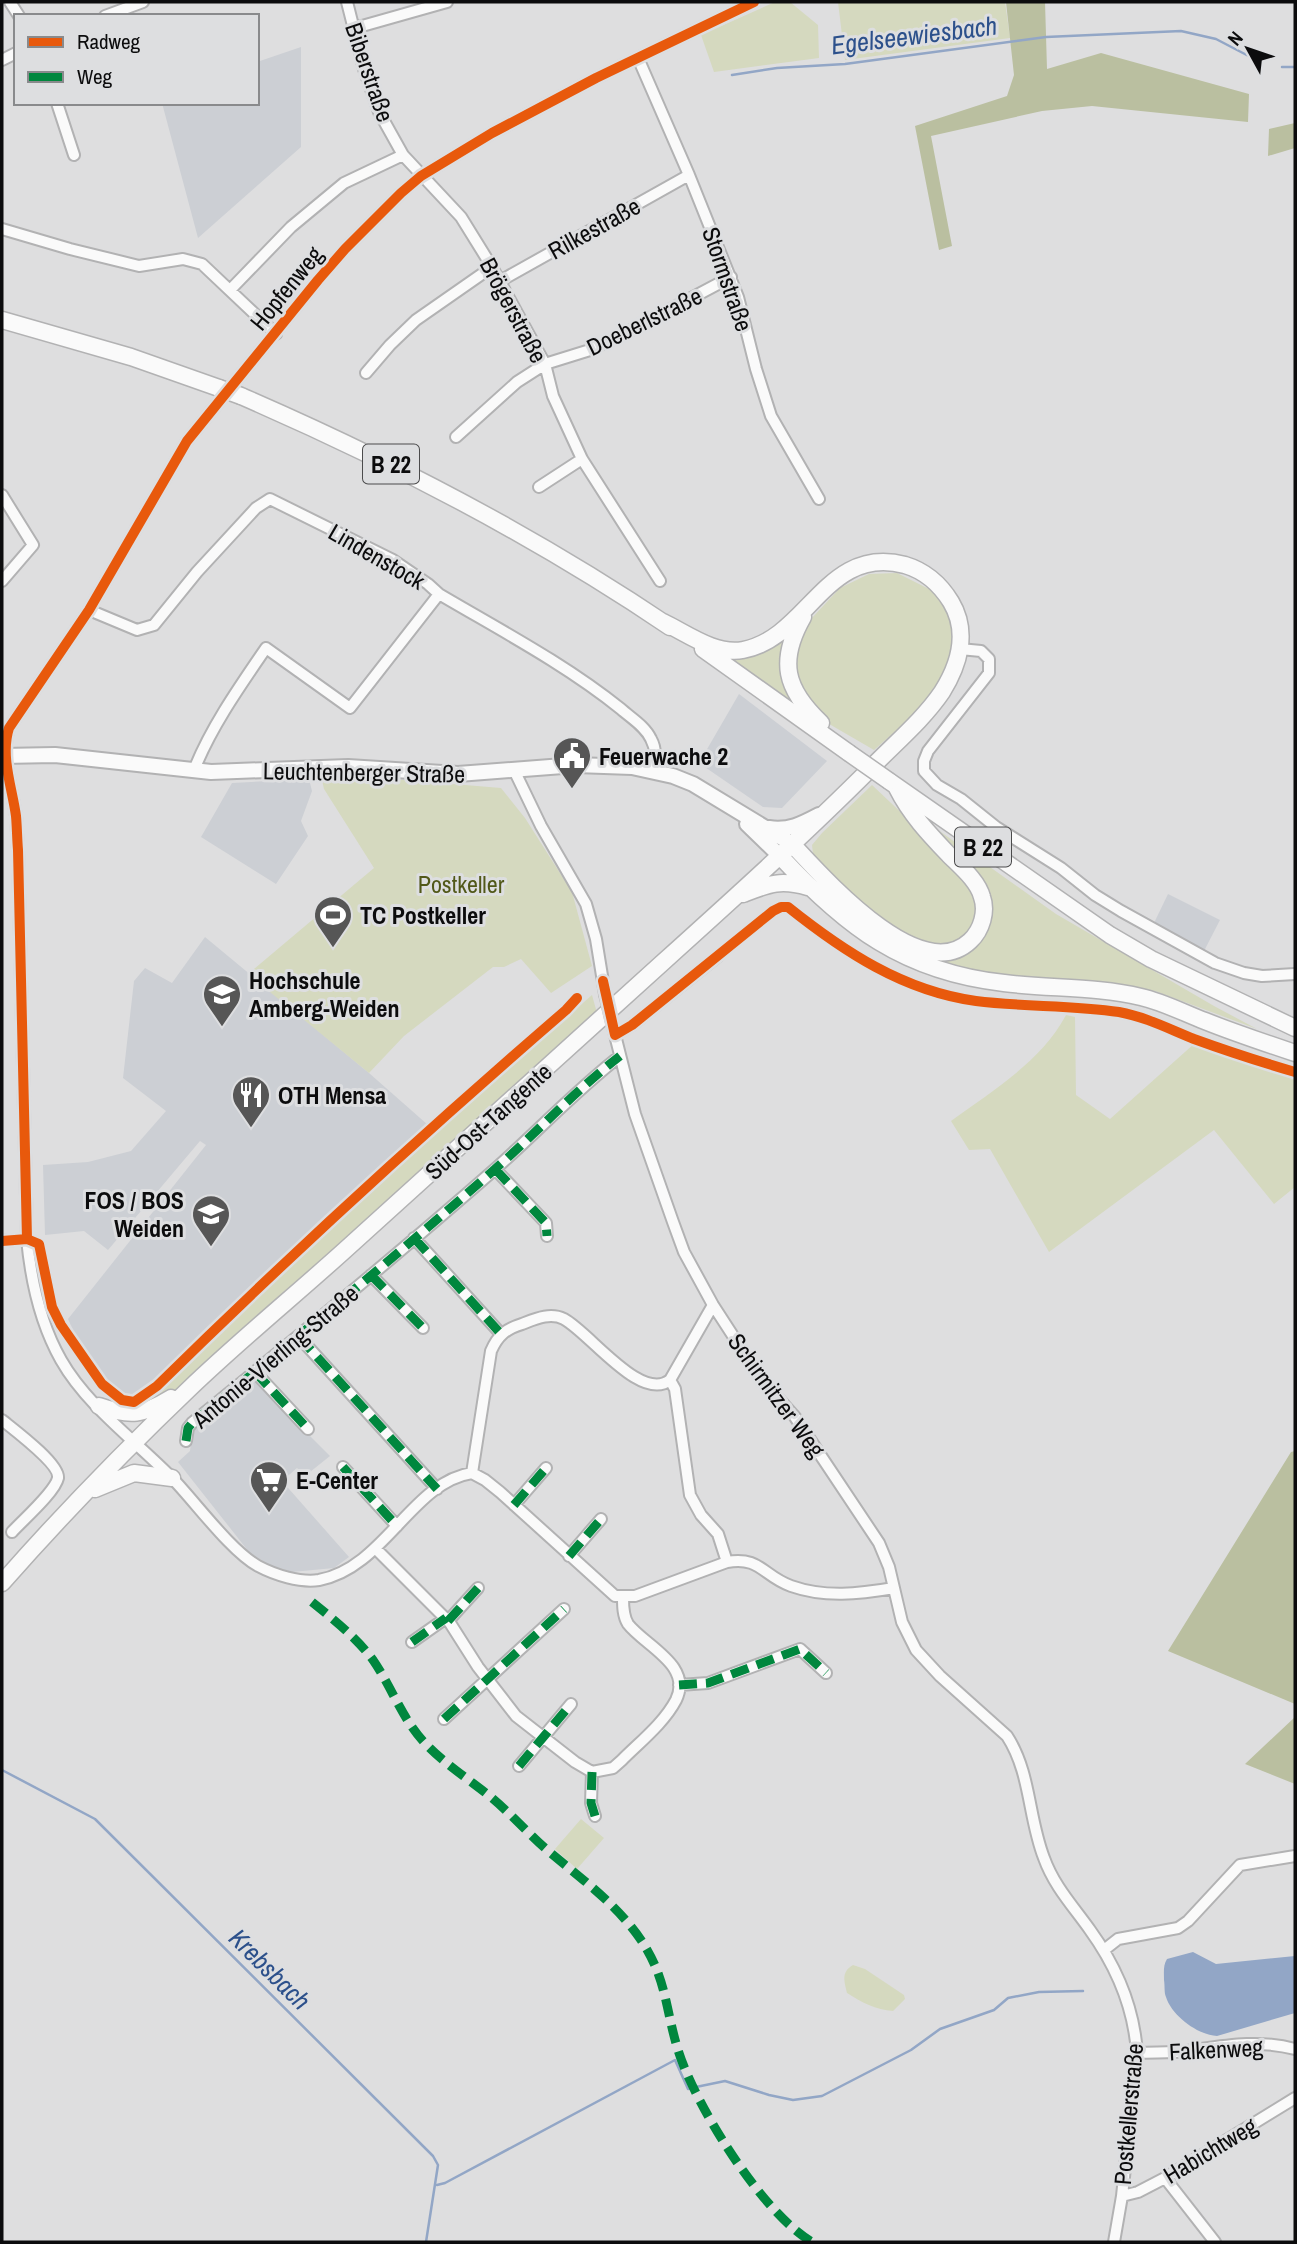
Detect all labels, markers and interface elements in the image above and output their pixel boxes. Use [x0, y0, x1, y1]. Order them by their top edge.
water label: Egelseewiesbach [829, 7, 999, 63]
legend [14, 14, 259, 105]
north arrow [1213, 14, 1283, 84]
street label: Biberstraße [338, 18, 402, 126]
text: N [1221, 25, 1249, 51]
text: Radweg [77, 27, 141, 56]
text: Weg [77, 62, 113, 91]
street label: Rilkestraße [542, 190, 646, 266]
street label: Stormstraße [695, 223, 761, 335]
street label: Hopfenweg [242, 239, 330, 337]
street label: Brögerstraße [473, 252, 555, 368]
street label: Doeberlstraße [581, 279, 707, 363]
road number: B 22 [363, 445, 419, 484]
street label: Lindenstock [323, 516, 431, 596]
public building icon: Feuerwache 2 [551, 735, 593, 790]
place label: Feuerwache 2 [599, 740, 728, 772]
street label: Leuchtenberger Straße [263, 754, 465, 790]
road number: B 22 [955, 828, 1011, 866]
park label: Postkeller [418, 868, 505, 900]
sports icon: TC Postkeller [312, 894, 354, 949]
place label: TC Postkeller [360, 899, 486, 931]
place label: Hochschule Amberg-Weiden [249, 964, 400, 1024]
school or university icon: Hochschule Amberg-Weiden [201, 973, 243, 1028]
street label: Süd-Ost-Tangente [418, 1056, 558, 1186]
restaurant icon: OTH Mensa [230, 1074, 272, 1129]
place label: OTH Mensa [278, 1079, 386, 1111]
place label: FOS / BOS Weiden [84, 1184, 184, 1244]
school or university icon: FOS / BOS Weiden [190, 1193, 232, 1248]
street label: Antonie-Vierling-Straße [184, 1277, 365, 1436]
street label: Schirmitzer Weg [721, 1326, 833, 1464]
supermarket icon: E-Center [248, 1459, 290, 1514]
place label: E-Center [296, 1464, 378, 1496]
water label: Krebsbach [222, 1921, 318, 2017]
street label: Falkenweg [1168, 2031, 1264, 2067]
street label: Postkellerstraße [1106, 2042, 1150, 2186]
street label: Habichtweg [1157, 2109, 1263, 2190]

